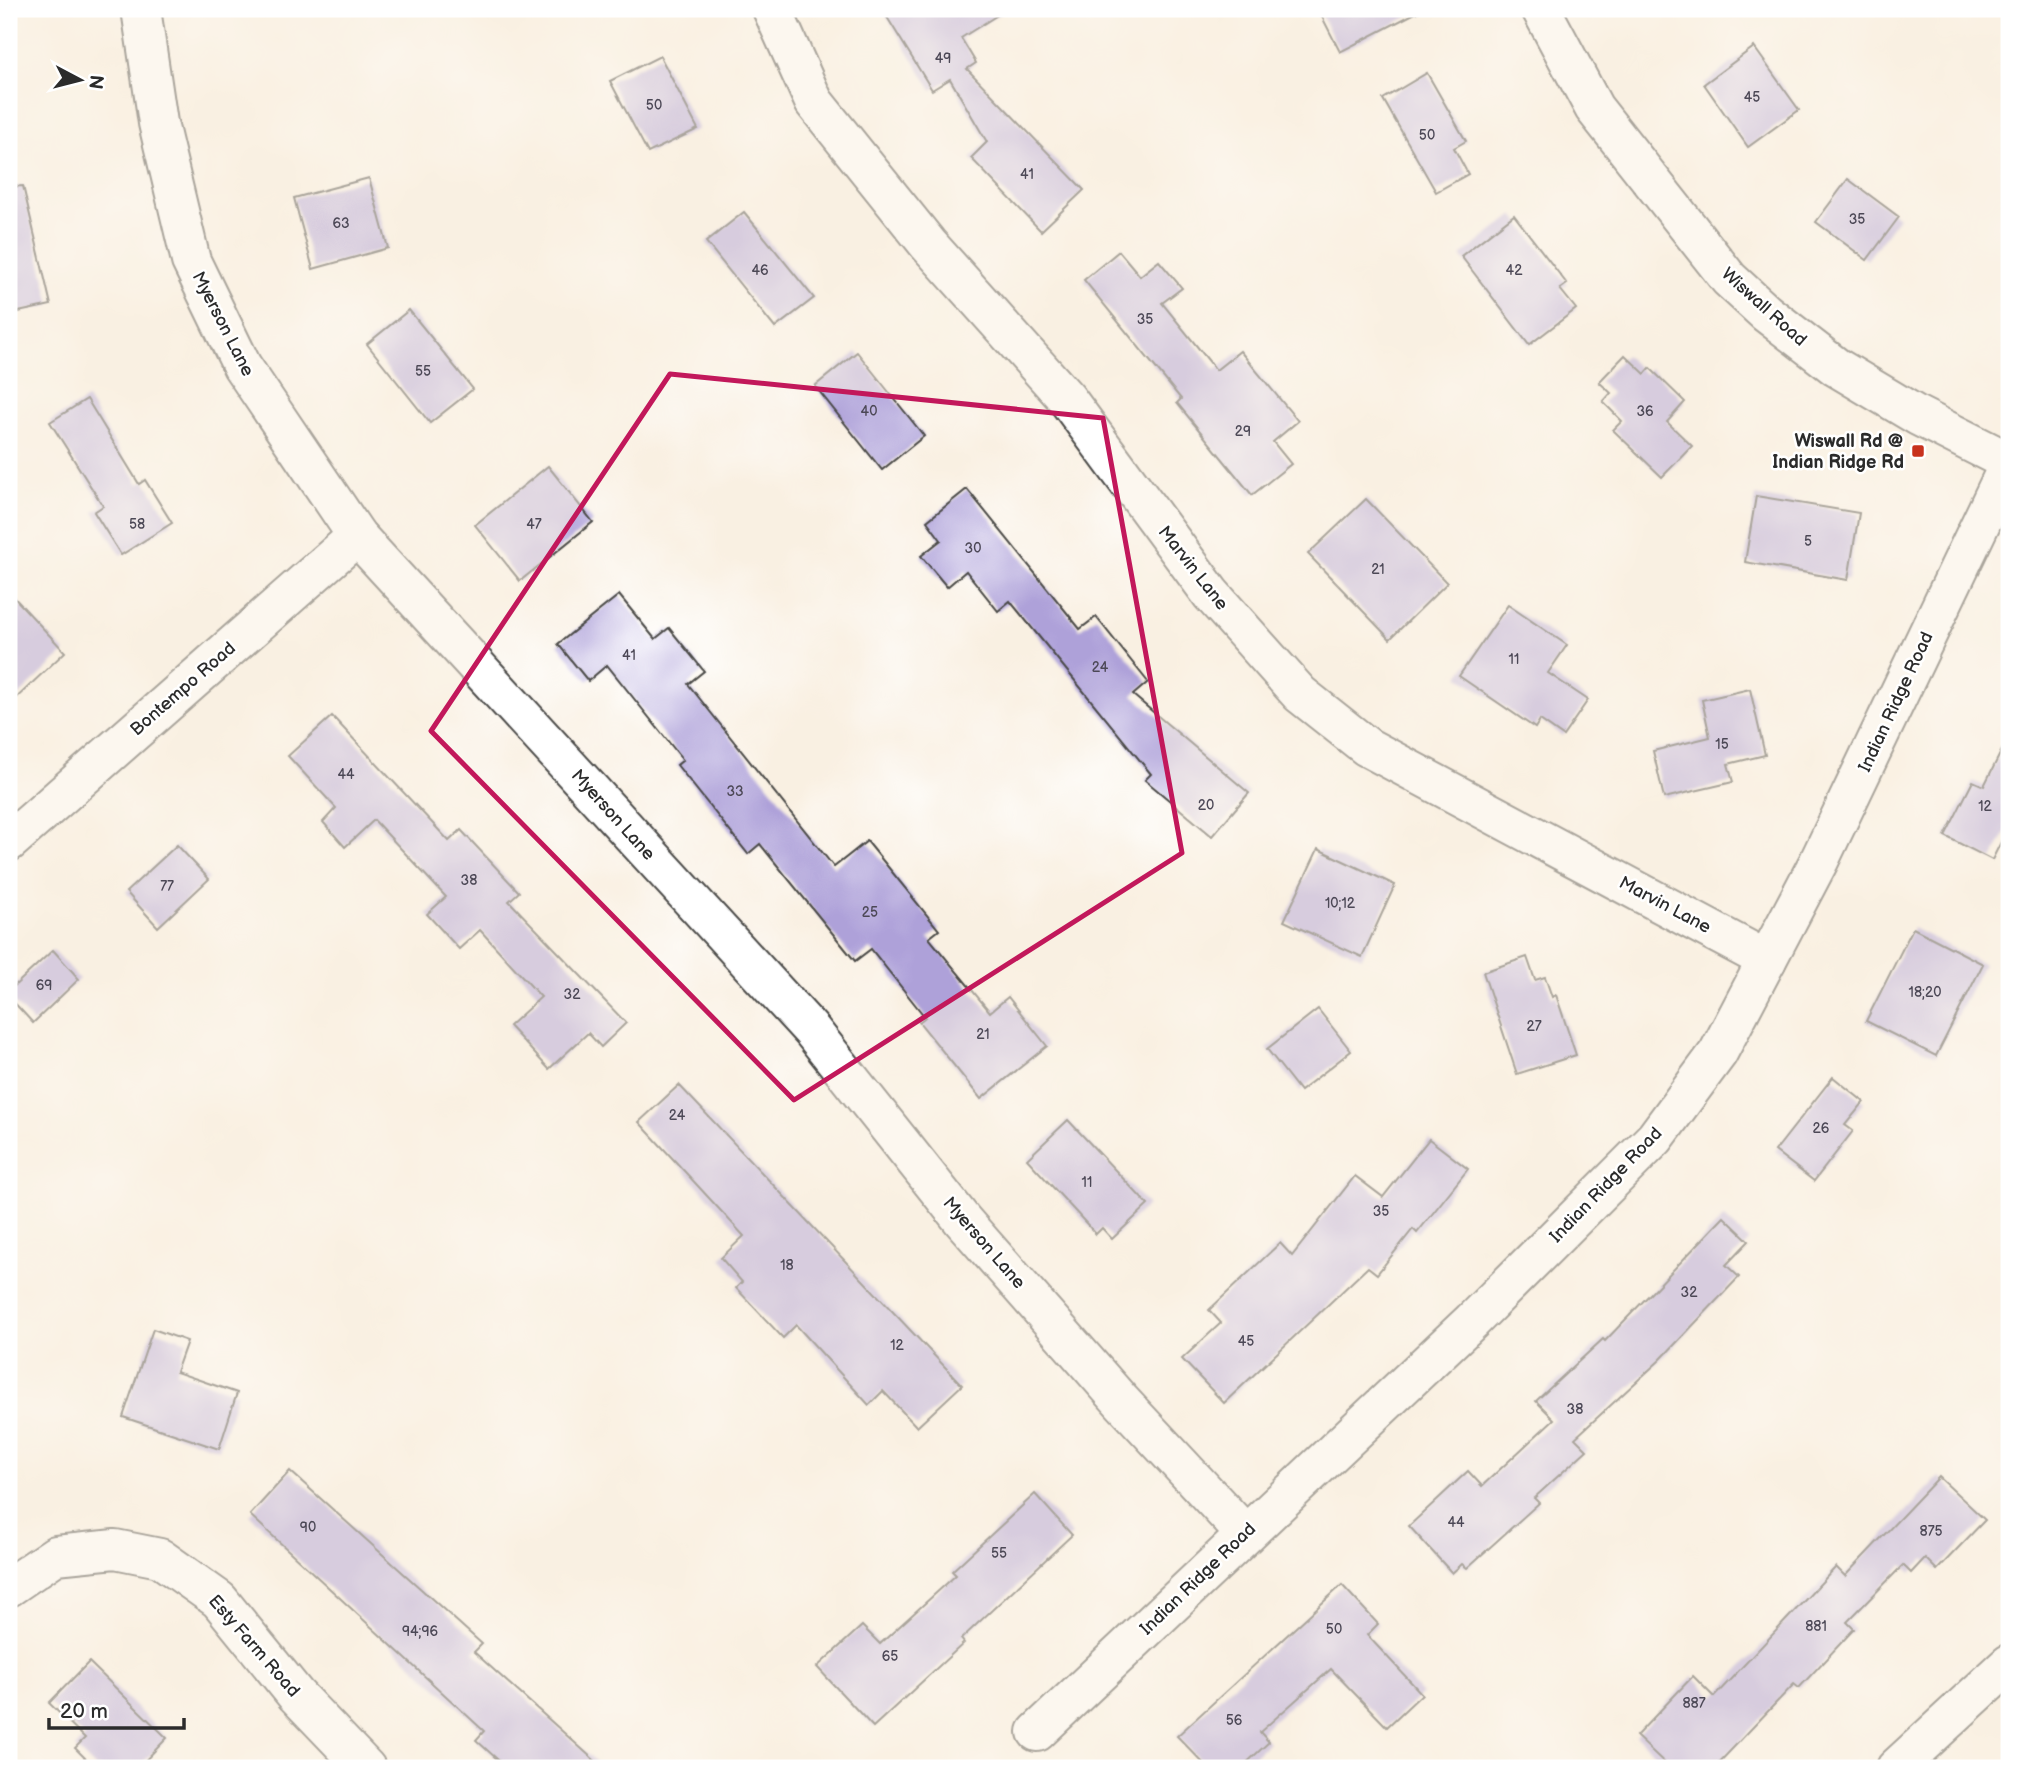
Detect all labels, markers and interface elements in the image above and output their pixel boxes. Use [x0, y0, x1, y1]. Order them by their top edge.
north arrow [46, 46, 116, 116]
house number: 49 [935, 50, 951, 67]
text: N [83, 73, 108, 90]
house number: 45 [1744, 89, 1760, 106]
house number: 50 [646, 97, 662, 114]
house number: 50 [1419, 127, 1435, 144]
house number: 41 [1020, 166, 1034, 183]
house number: 35 [1849, 211, 1865, 228]
house number: 63 [332, 215, 350, 232]
house number: 46 [751, 262, 769, 279]
house number: 42 [1506, 262, 1523, 279]
street label: Wiswall Road [1717, 263, 1811, 351]
street label: Myerson Lane [188, 268, 259, 380]
house number: 35 [1137, 311, 1153, 328]
house number: 55 [415, 363, 431, 380]
house number: 40 [861, 403, 877, 420]
house number: 36 [1636, 403, 1654, 420]
house number: 29 [1235, 423, 1251, 440]
place label: Wiswall Rd @ Indian Ridge Rd [1772, 431, 1904, 473]
marker: Wiswall Rd @ Indian Ridge Rd [1910, 443, 1926, 459]
house number: 58 [129, 516, 145, 533]
house number: 47 [526, 516, 542, 533]
street label: Marvin Lane [1154, 522, 1233, 614]
house number: 5 [1804, 533, 1812, 550]
house number: 30 [965, 540, 981, 557]
house number: 21 [1371, 561, 1385, 578]
street label: Indian Ridge Road [1854, 629, 1938, 775]
street label: Bontempo Road [126, 638, 240, 740]
house number: 41 [622, 647, 636, 664]
house number: 11 [1509, 651, 1519, 668]
house number: 24 [1092, 659, 1109, 676]
house number: 15 [1715, 736, 1729, 753]
street label: Myerson Lane [567, 765, 659, 865]
house number: 44 [337, 766, 355, 783]
house number: 33 [726, 783, 744, 800]
house number: 20 [1198, 797, 1214, 814]
house number: 12 [1978, 798, 1993, 815]
house number: 38 [461, 872, 477, 889]
street label: Marvin Lane [1616, 872, 1715, 938]
house number: 77 [160, 878, 174, 895]
house number: 10;12 [1325, 895, 1356, 912]
house number: 25 [862, 904, 878, 921]
house number: 69 [36, 977, 52, 994]
house number: 18;20 [1909, 984, 1941, 1001]
house number: 32 [564, 986, 581, 1003]
house number: 27 [1526, 1018, 1542, 1035]
house number: 21 [976, 1026, 990, 1043]
house number: 24 [669, 1107, 686, 1124]
house number: 26 [1813, 1120, 1830, 1137]
street label: Indian Ridge Road [1546, 1123, 1666, 1247]
house number: 11 [1082, 1174, 1092, 1191]
street label: Myerson Lane [938, 1193, 1030, 1293]
house number: 35 [1373, 1203, 1389, 1220]
house number: 18 [780, 1257, 794, 1274]
house number: 32 [1681, 1284, 1698, 1301]
house number: 45 [1238, 1333, 1254, 1350]
house number: 12 [890, 1337, 905, 1354]
house number: 38 [1567, 1401, 1583, 1418]
house number: 44 [1447, 1514, 1465, 1531]
house number: 90 [300, 1519, 316, 1536]
street label: Indian Ridge Road [1136, 1519, 1260, 1639]
house number: 875 [1919, 1523, 1943, 1540]
house number: 55 [991, 1545, 1007, 1562]
street label: Esty Farm Road [204, 1591, 304, 1701]
house number: 881 [1805, 1618, 1827, 1635]
house number: 50 [1326, 1621, 1342, 1638]
house number: 94;96 [402, 1623, 439, 1640]
house number: 65 [882, 1648, 898, 1665]
scale bar [49, 1686, 184, 1730]
house number: 887 [1682, 1695, 1706, 1712]
text: 20 m [60, 1699, 108, 1724]
house number: 56 [1226, 1712, 1243, 1729]

